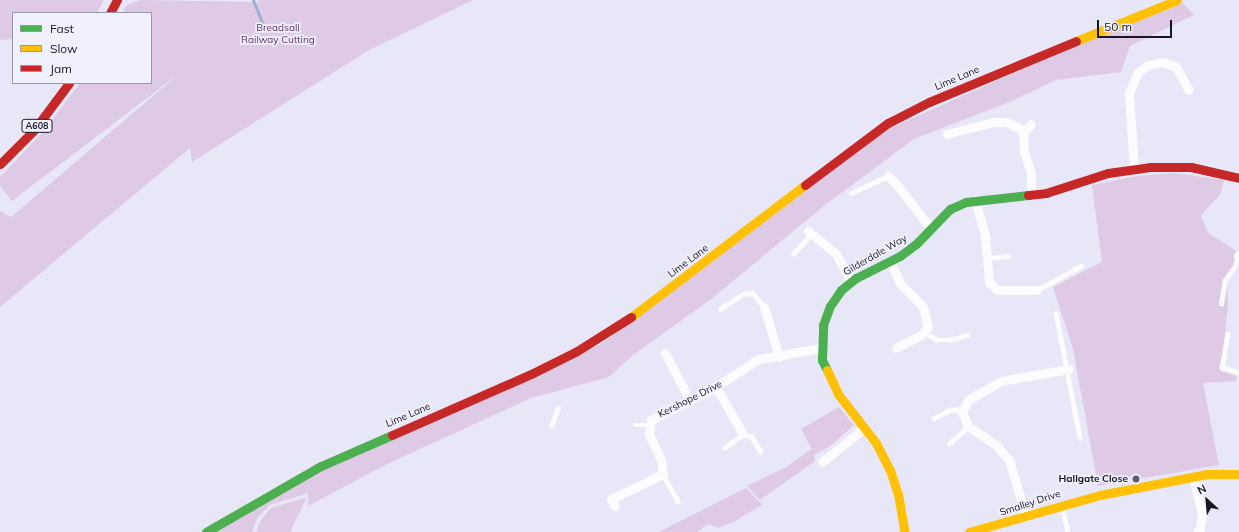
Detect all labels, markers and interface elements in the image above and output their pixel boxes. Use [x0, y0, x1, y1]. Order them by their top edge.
legend [12, 12, 152, 84]
scale bar [1099, 12, 1174, 38]
text: 50 m [1104, 19, 1132, 34]
text: Fast [50, 21, 74, 36]
park label: Breadsall Railway Cutting [241, 21, 315, 44]
text: Slow [50, 41, 78, 56]
text: Jam [50, 61, 72, 76]
street label: Lime Lane [933, 63, 981, 93]
road number: A608 [21, 119, 53, 133]
street label: Gilderdale Way [841, 232, 909, 278]
street label: Lime Lane [665, 242, 711, 280]
street label: Kershope Drive [656, 378, 724, 420]
street label: Lime Lane [384, 400, 432, 430]
place label: Hallgate Close [1059, 473, 1128, 485]
marker: Hallgate Close [1131, 474, 1141, 484]
north arrow [1187, 480, 1227, 520]
text: N [1195, 481, 1209, 497]
street label: Smalley Drive [998, 488, 1062, 518]

